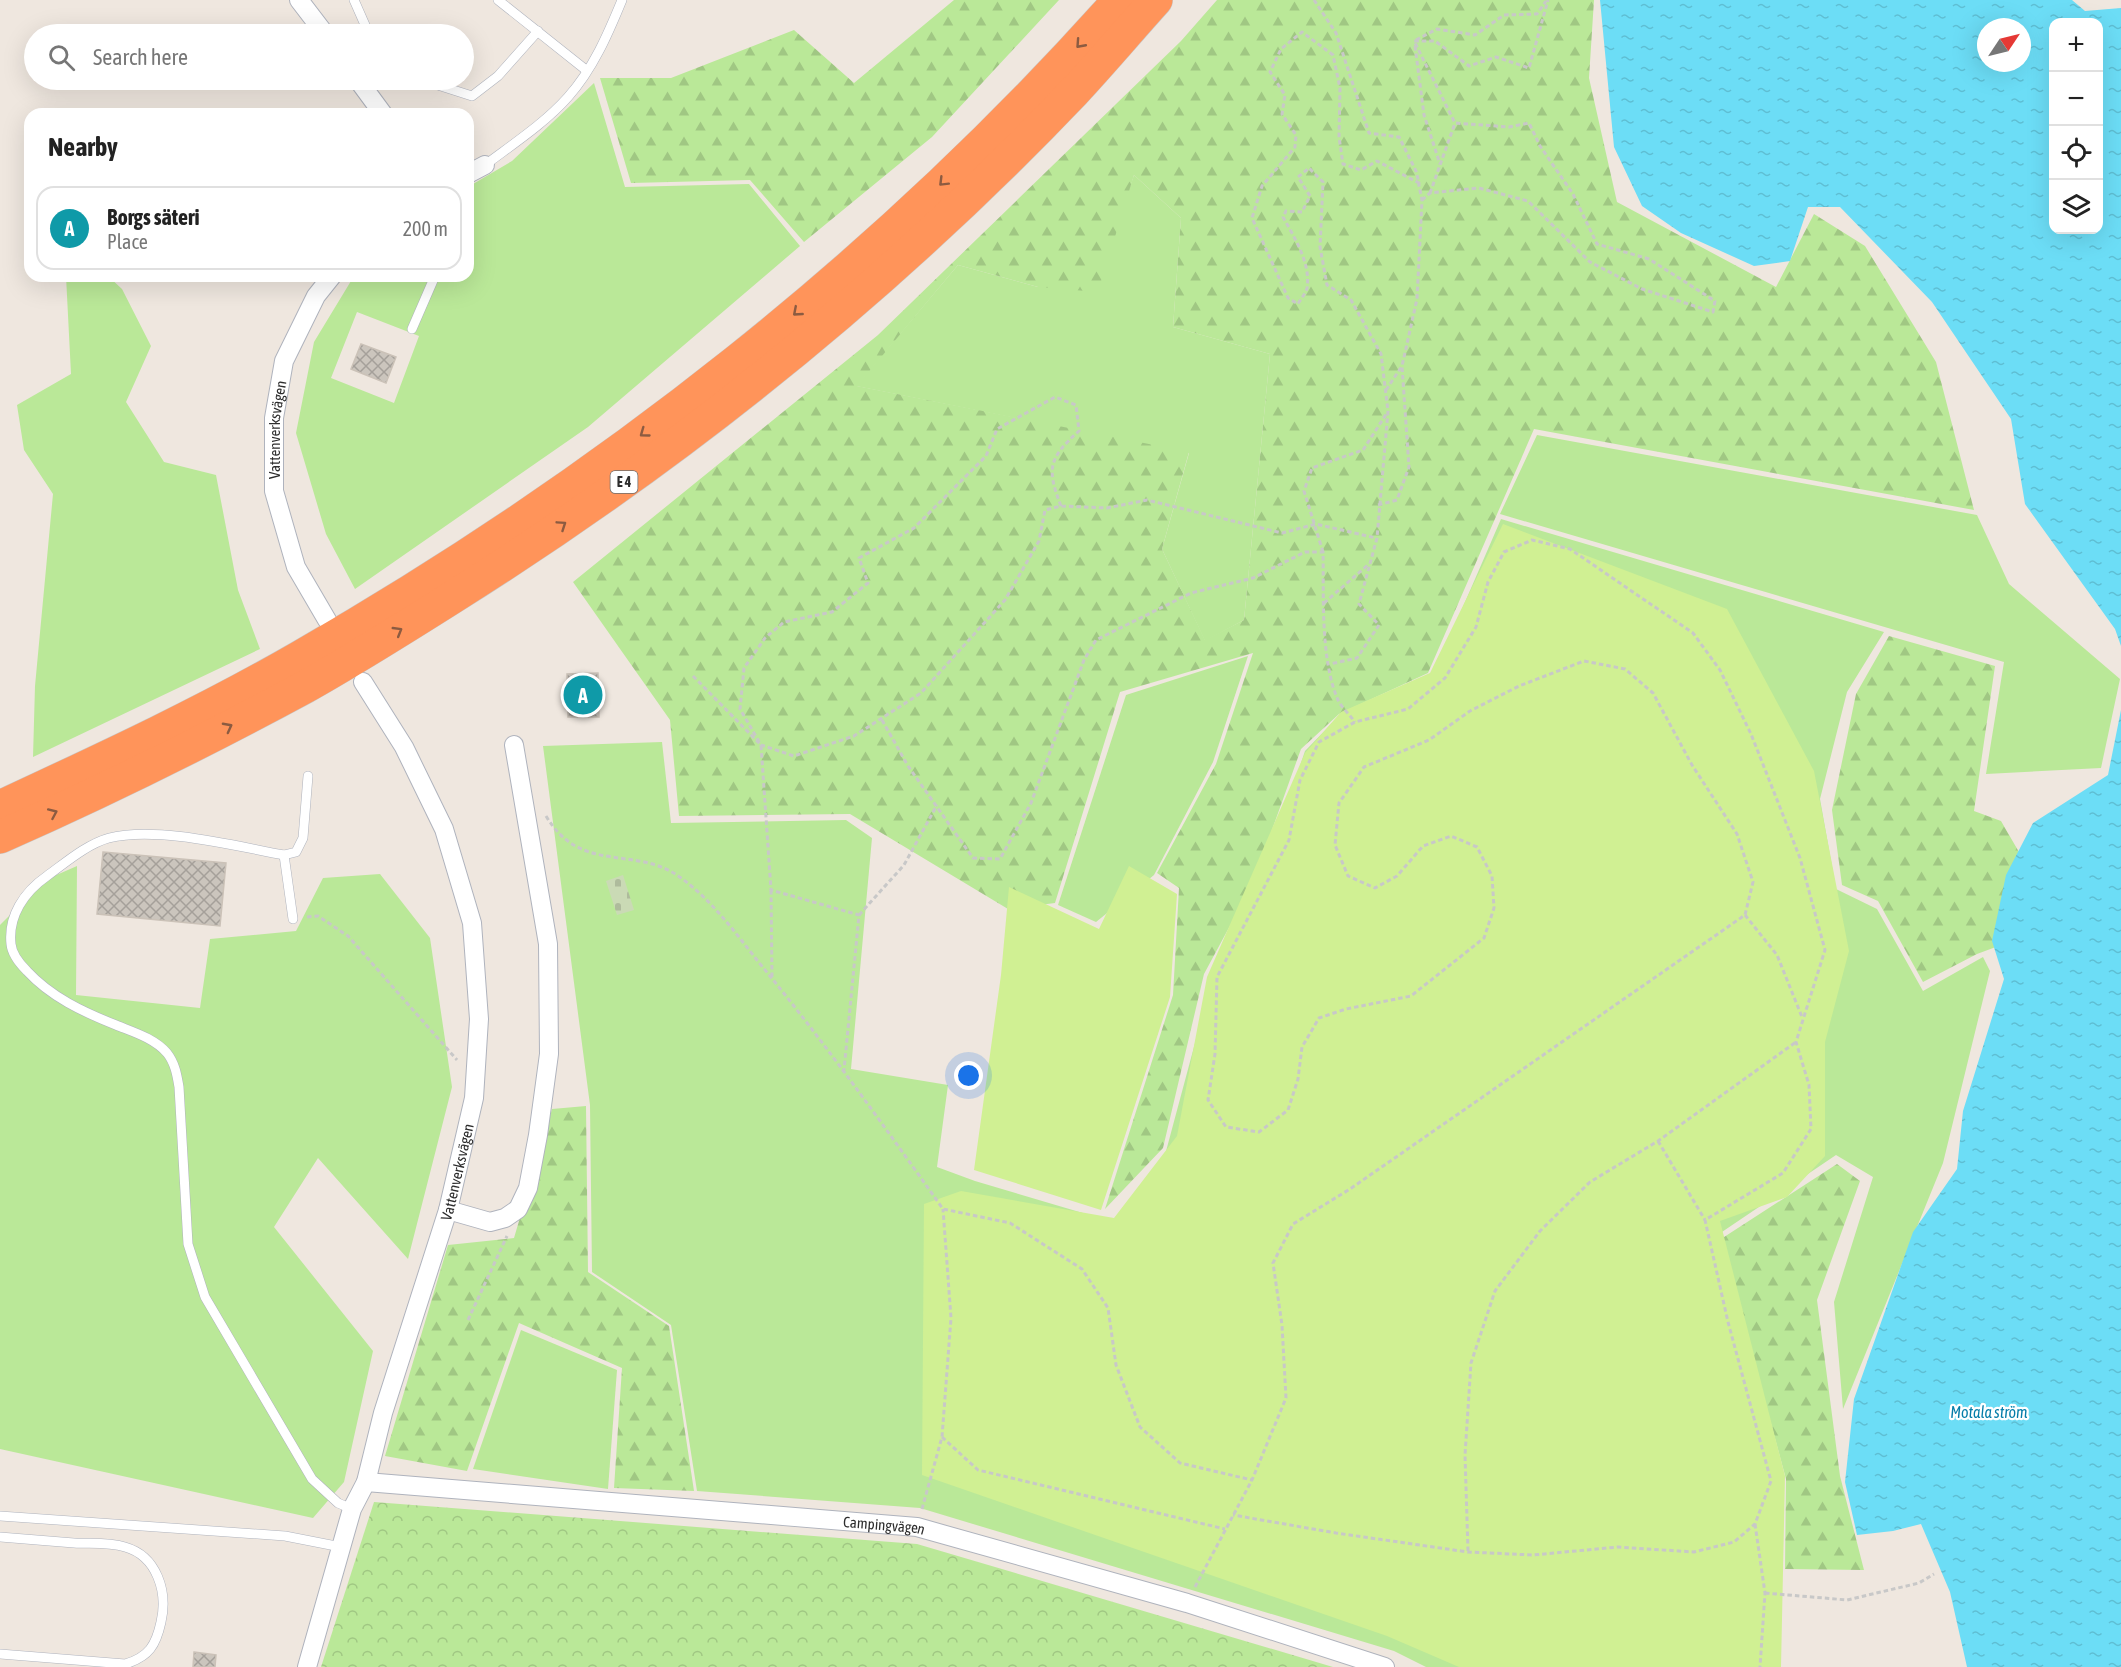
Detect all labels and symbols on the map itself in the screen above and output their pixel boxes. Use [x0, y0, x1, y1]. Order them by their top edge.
north arrow [1977, 18, 2031, 72]
one-way arrow [1076, 37, 1087, 48]
one-way arrow [940, 175, 951, 186]
one-way arrow [793, 305, 804, 316]
street label: Vattenverksvägen [266, 379, 289, 479]
one-way arrow [640, 425, 651, 436]
road number: E 4 [610, 471, 638, 493]
one-way arrow [555, 521, 566, 532]
one-way arrow [392, 627, 402, 639]
pin: A [564, 672, 602, 718]
one-way arrow [222, 723, 233, 734]
one-way arrow [47, 808, 58, 820]
your location [954, 1061, 983, 1090]
street label: Vattenverksvägen [437, 1122, 476, 1222]
water label: Motala ström [1950, 1403, 2028, 1421]
street label: Campingvägen [843, 1513, 927, 1537]

